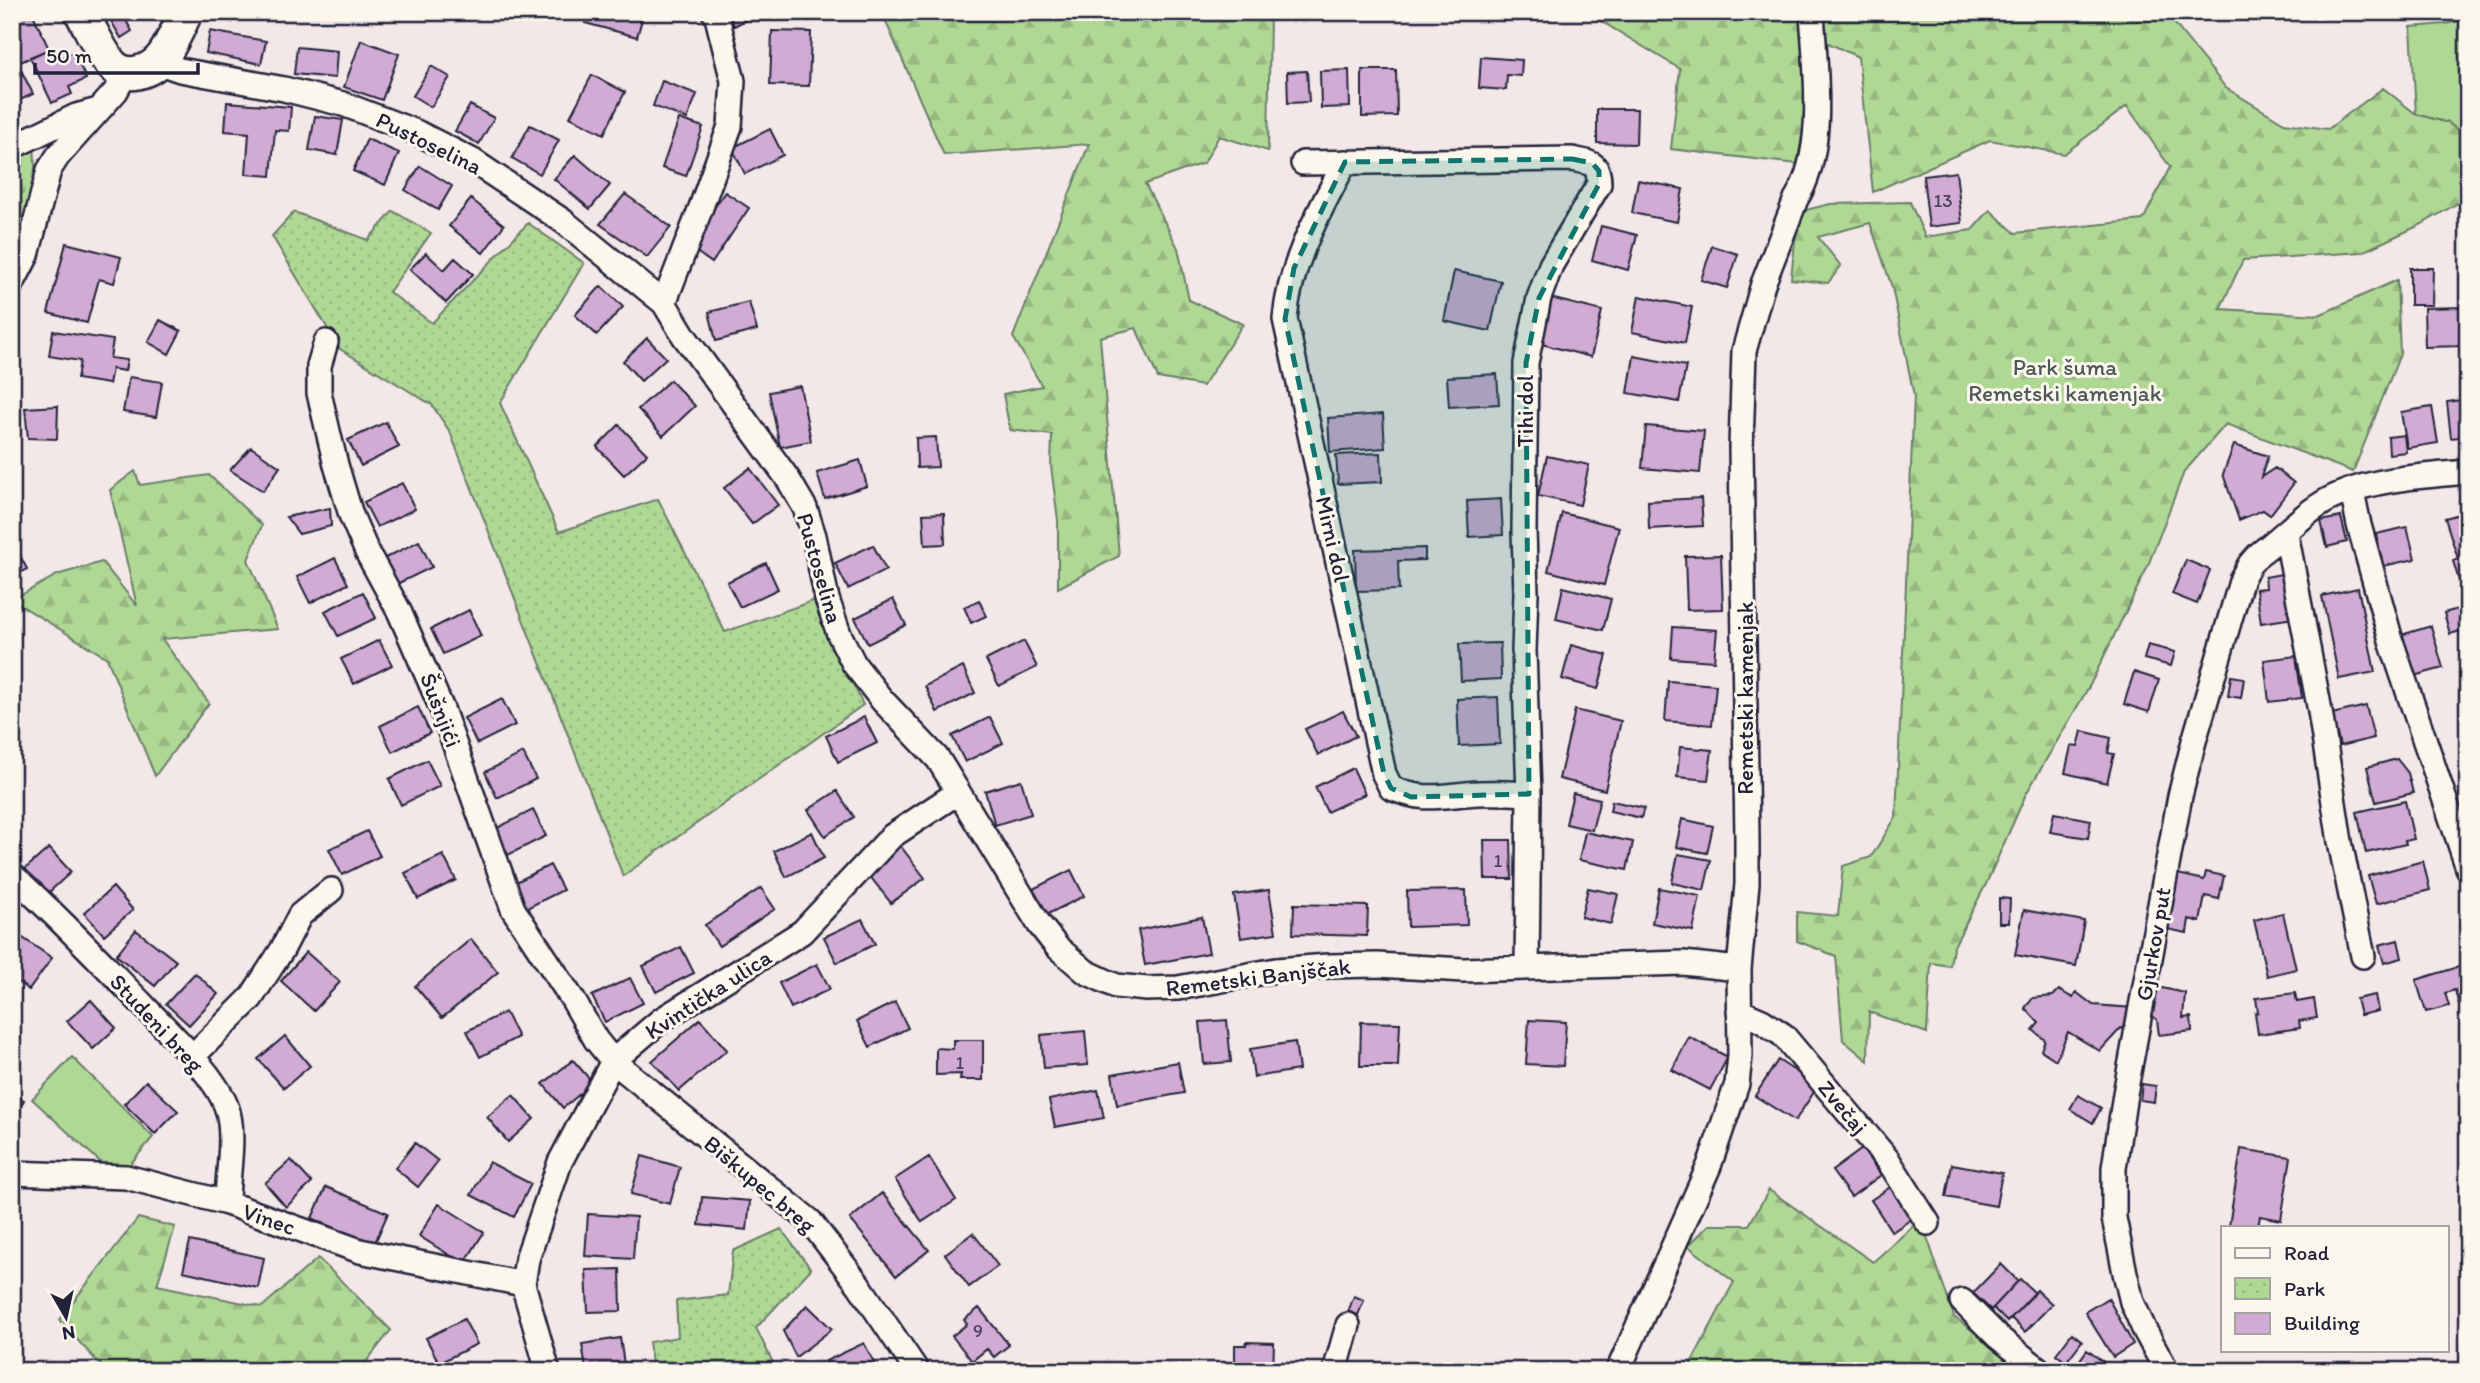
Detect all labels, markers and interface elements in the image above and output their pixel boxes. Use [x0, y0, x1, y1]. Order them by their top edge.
scale bar [35, 32, 198, 76]
text: 50 m [46, 43, 93, 68]
street label: Pustoselina [372, 105, 486, 181]
house number: 13 [1933, 189, 1953, 212]
park label: Park šuma Remetski kamenjak [1968, 353, 2162, 407]
street label: Tihi dol [1511, 374, 1539, 447]
street label: Mirni dol [1310, 493, 1357, 585]
street label: Pustoselina [791, 509, 849, 627]
street label: Remetski kamenjak [1731, 601, 1759, 795]
street label: Šušnjići [414, 669, 468, 751]
house number: 1 [1494, 849, 1503, 872]
street label: Gjurkov put [2129, 885, 2177, 1003]
street label: Kvintička ulica [639, 943, 777, 1045]
street label: Remetski Banjščak [1164, 952, 1352, 1002]
street label: Studeni breg [104, 968, 210, 1078]
house number: 1 [956, 1051, 965, 1074]
street label: Zvečaj [1812, 1074, 1874, 1140]
street label: Biškupec breg [698, 1129, 822, 1239]
street label: Vinec [239, 1197, 299, 1241]
legend [2221, 1226, 2448, 1352]
text: Road [2284, 1240, 2330, 1265]
text: Park [2284, 1276, 2326, 1301]
north arrow [32, 1282, 102, 1352]
text: Building [2284, 1310, 2360, 1335]
house number: 9 [973, 1319, 983, 1342]
text: N [60, 1321, 77, 1346]

